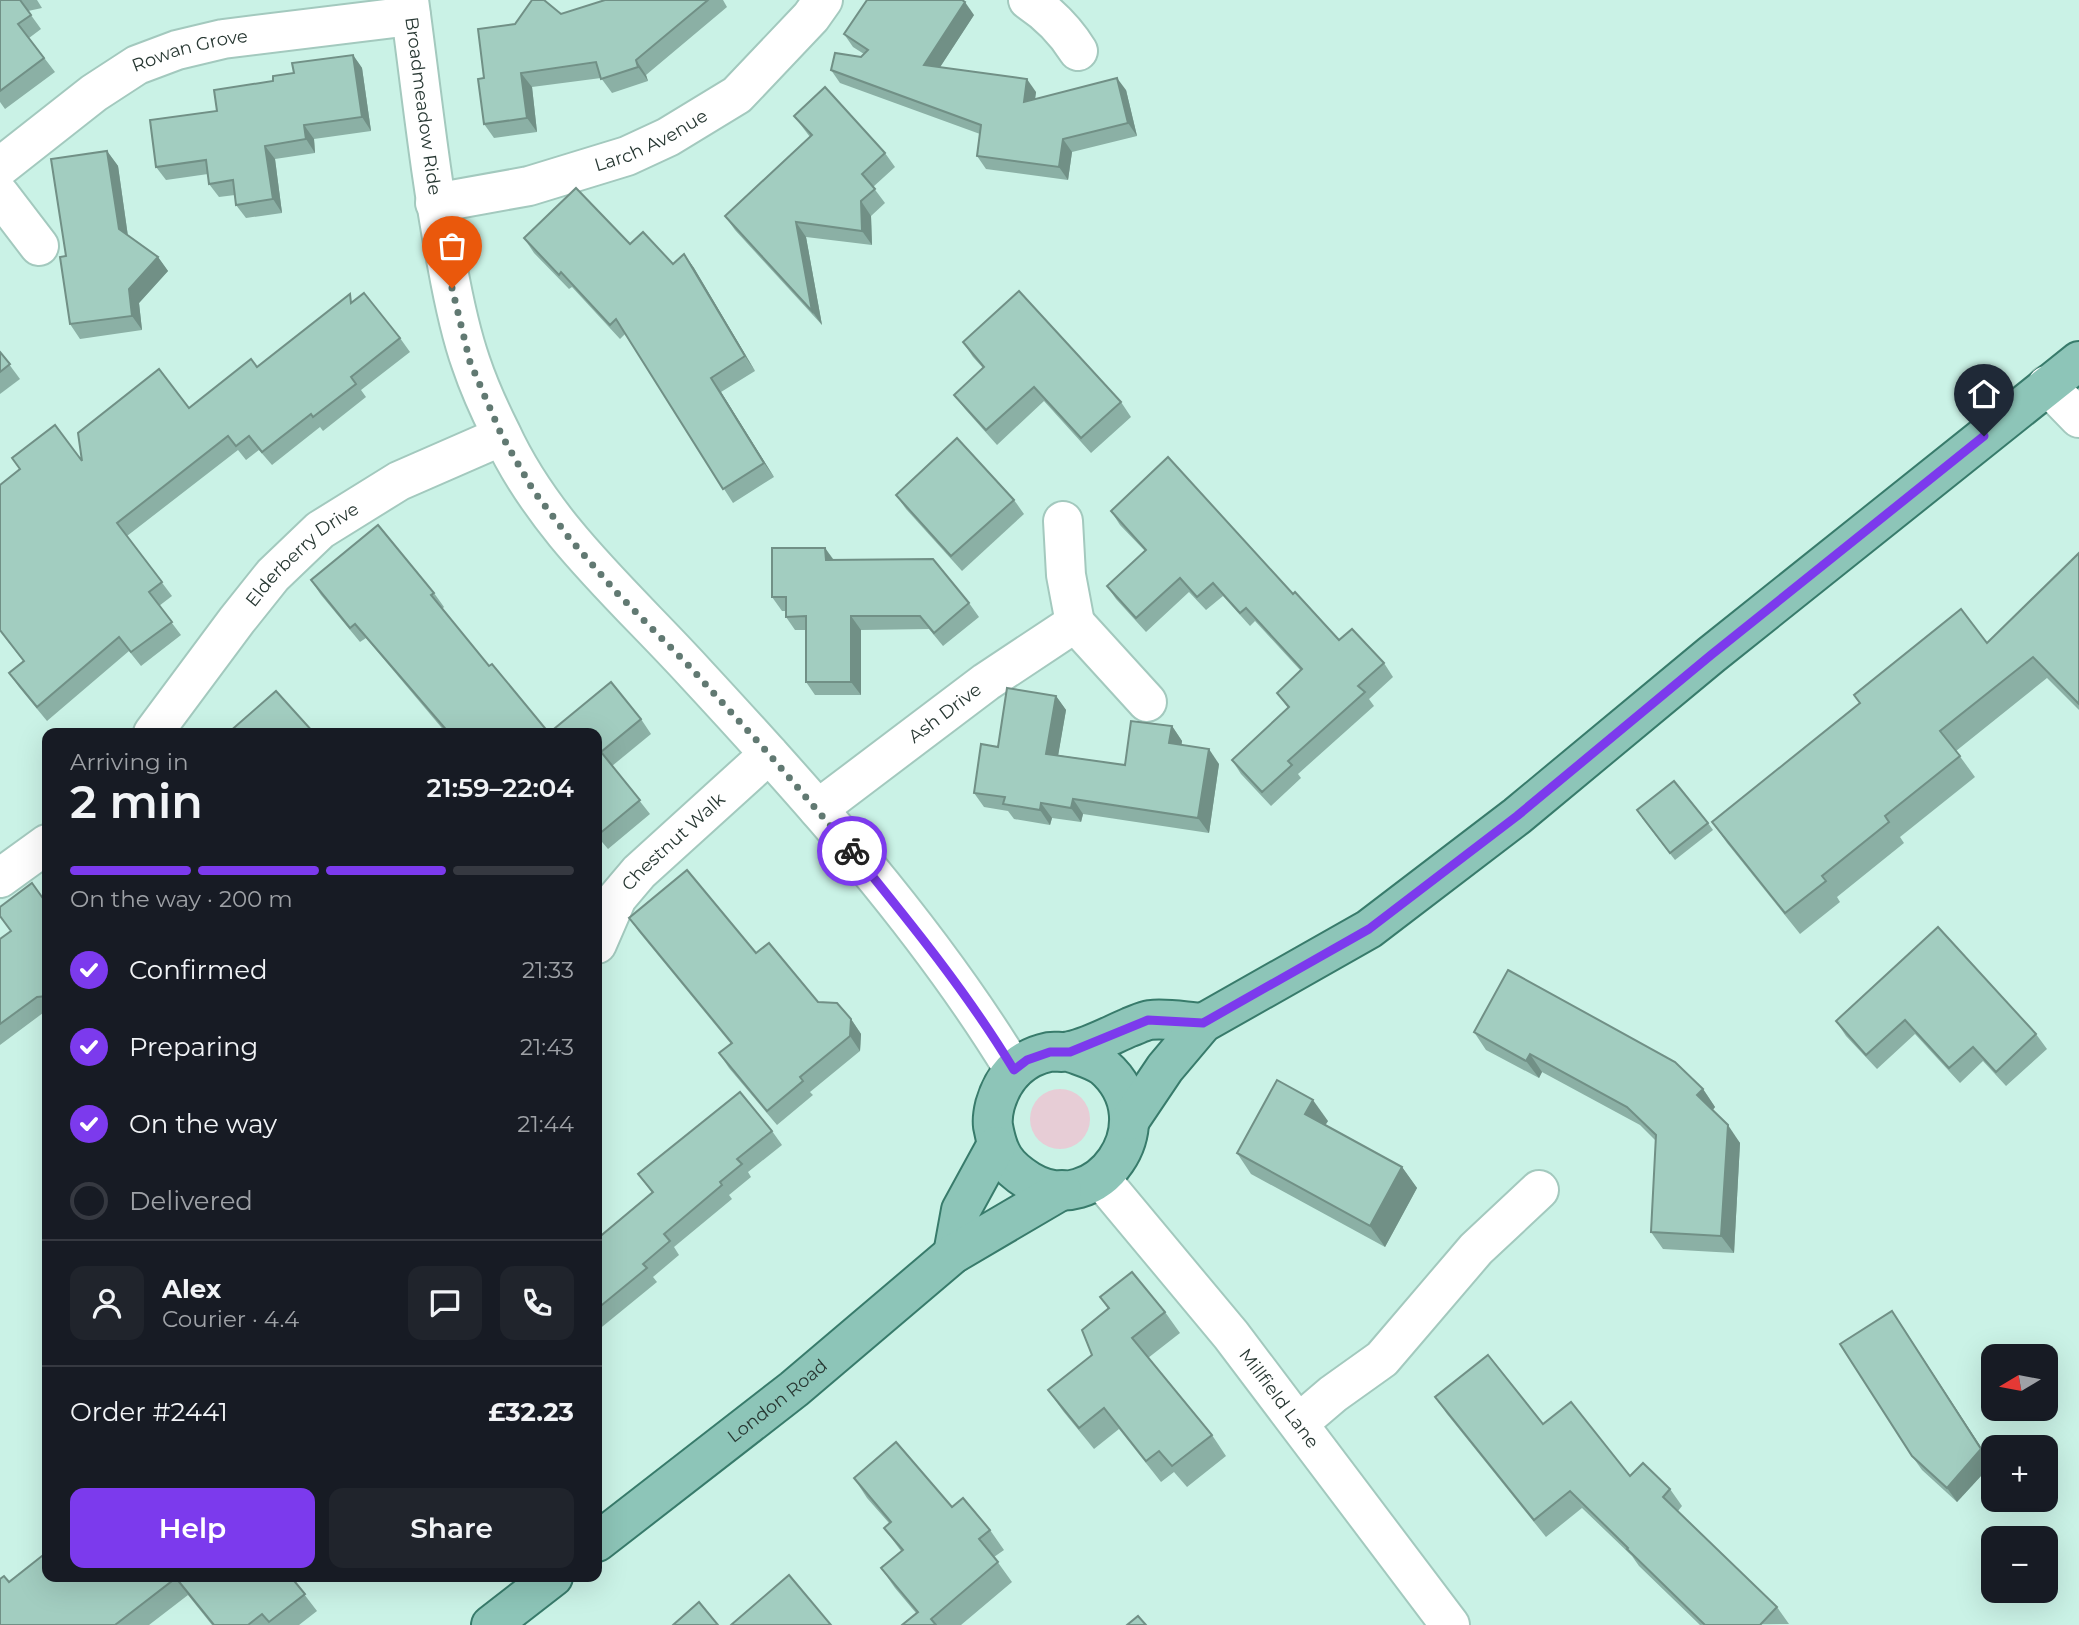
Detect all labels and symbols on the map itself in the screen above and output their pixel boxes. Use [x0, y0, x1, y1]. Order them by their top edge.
street label: Broadmeadow Ride [400, 16, 446, 197]
street label: Rowan Grove [129, 25, 249, 77]
street label: Larch Avenue [592, 104, 712, 176]
pin [422, 216, 482, 288]
pin [1954, 364, 2014, 436]
street label: Elderberry Drive [241, 498, 363, 611]
street label: Ash Drive [904, 678, 986, 748]
street label: Chestnut Walk [617, 788, 730, 895]
courier [817, 816, 887, 886]
street label: Millfield Lane [1234, 1344, 1324, 1453]
north arrow [1981, 1344, 2058, 1421]
street label: London Road [723, 1355, 832, 1447]

